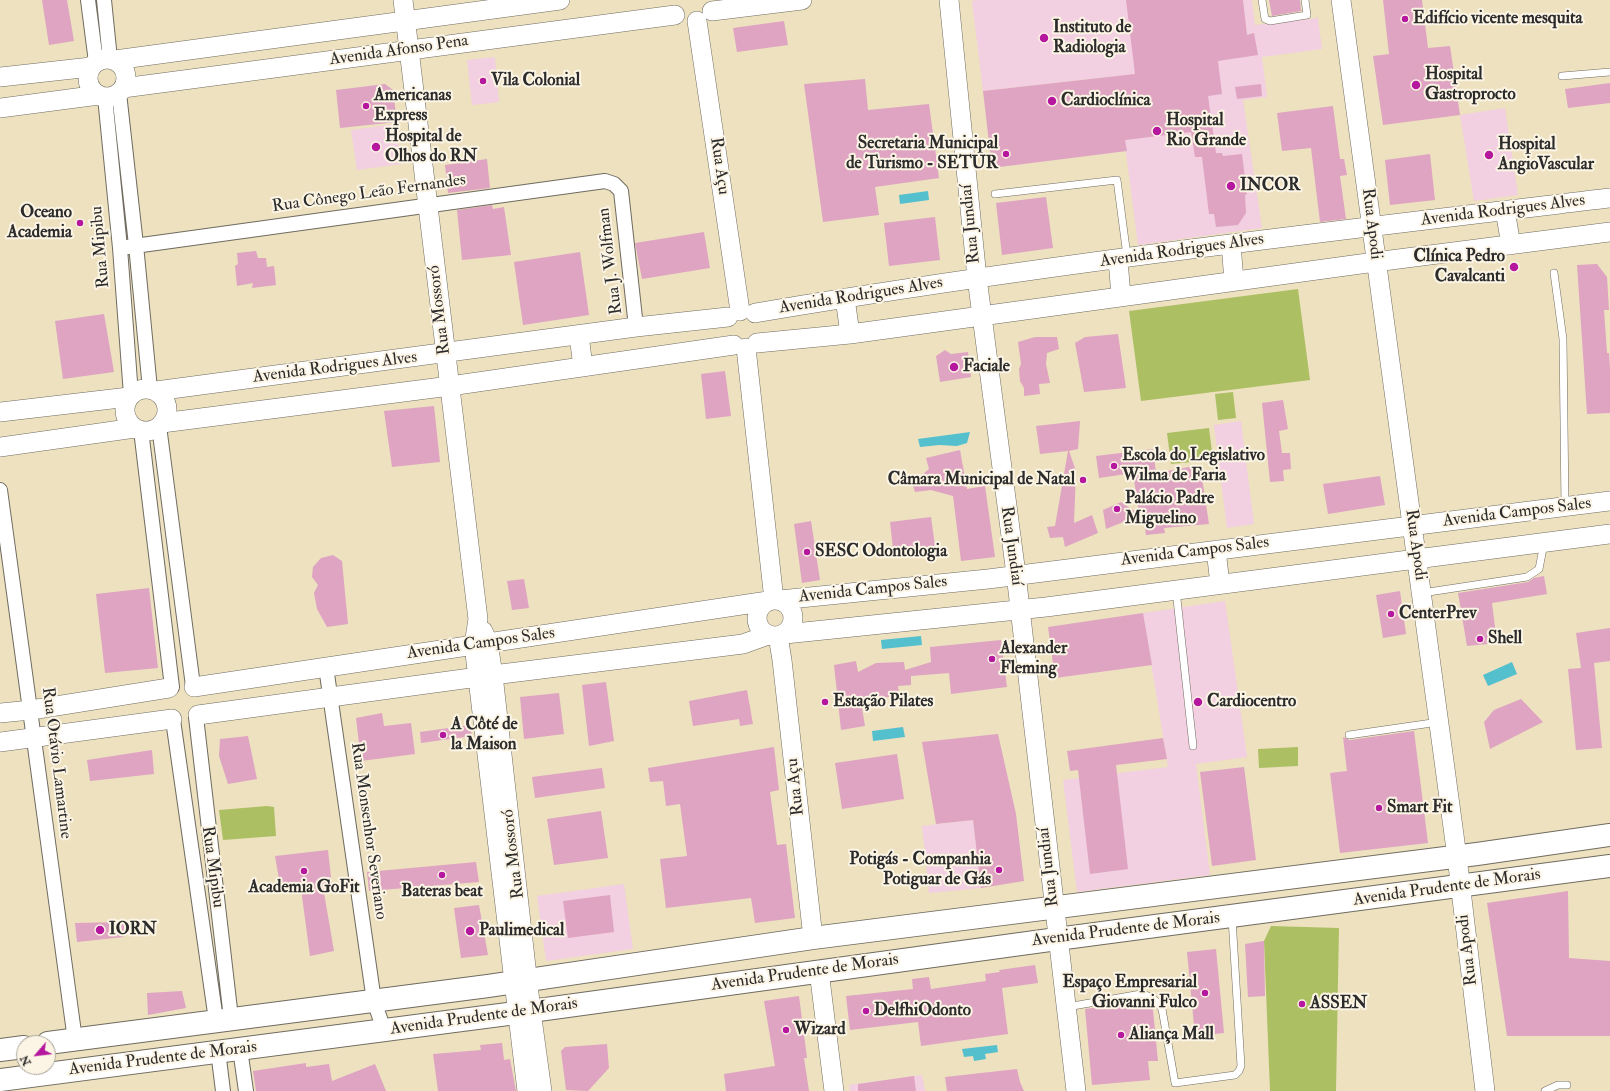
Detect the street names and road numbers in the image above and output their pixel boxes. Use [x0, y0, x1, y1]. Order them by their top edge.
street label: Avenida Afonso Pena [328, 31, 470, 71]
street label: Rua Açu [705, 136, 733, 196]
street label: Rua Cônego Leão Fernandes [271, 170, 467, 218]
street label: Rua Jundiaí [957, 183, 985, 265]
street label: Rua Apodi [1356, 187, 1386, 261]
street label: Avenida Rodrigues Alves [1420, 191, 1586, 231]
street label: Rua Mipibu [87, 205, 115, 289]
street label: Rua J. Wolfman [594, 206, 628, 316]
street label: Avenida Rodrigues Alves [1099, 229, 1265, 273]
street label: Rua Mossoró [424, 264, 456, 356]
street label: Avenida Rodrigues Alves [778, 273, 944, 319]
street label: Avenida Rodrigues Alves [252, 348, 418, 388]
street label: Avenida Campos Sales [1442, 494, 1592, 532]
street label: Rua Jundiaí [995, 505, 1027, 587]
street label: Rua Apodi [1400, 508, 1430, 582]
street label: Avenida Campos Sales [1120, 533, 1270, 571]
street label: Avenida Campos Sales [798, 572, 948, 608]
street label: Avenida Campos Sales [406, 624, 556, 664]
street label: Rua Otávio Lamartine [37, 686, 75, 840]
street label: Rua Monsenhor Severiano [345, 741, 391, 921]
street label: Rua Açu [783, 757, 809, 817]
street label: Rua Mossoró [498, 808, 530, 900]
street label: Rua Mipibu [196, 825, 228, 909]
street label: Rua Jundiaí [1034, 826, 1064, 908]
street label: Avenida Prudente de Morais [1352, 865, 1542, 911]
street label: Avenida Prudente de Morais [1031, 908, 1221, 952]
street label: Rua Apodi [1453, 913, 1483, 987]
street label: Avenida Prudente de Morais [710, 950, 900, 996]
street label: Avenida Prudente de Morais [389, 994, 579, 1040]
street label: Avenida Prudente de Morais [68, 1037, 258, 1081]

